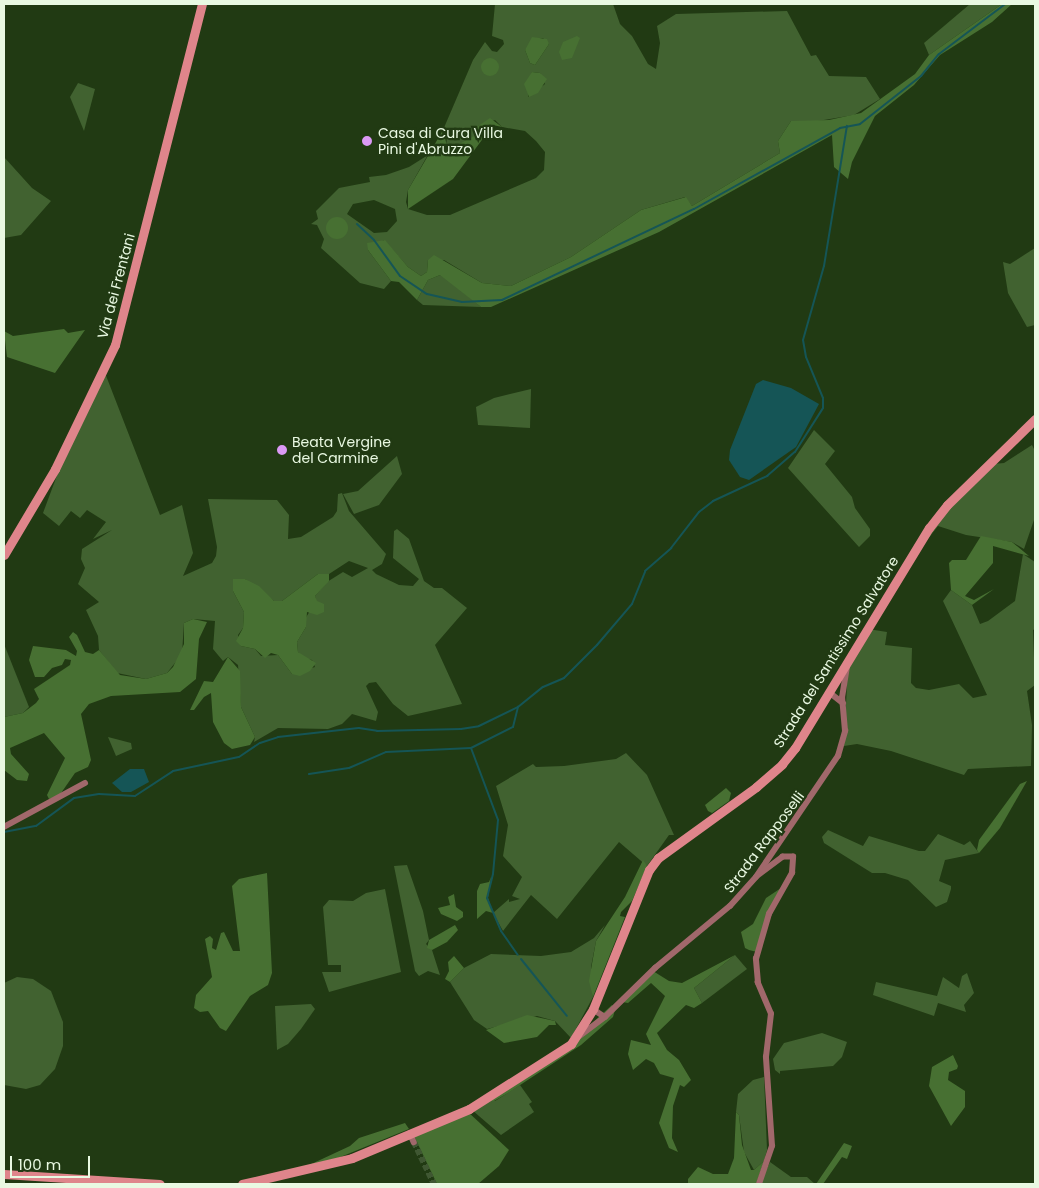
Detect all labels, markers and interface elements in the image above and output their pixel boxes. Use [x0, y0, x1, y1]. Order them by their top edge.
place label: Casa di Cura Villa Pini d'Abruzzo [378, 125, 503, 158]
marker: Casa di Cura Villa Pini d'Abruzzo [360, 134, 374, 148]
street label: Via dei Frentani [94, 232, 138, 340]
place label: Beata Vergine del Carmine [292, 434, 391, 467]
marker: Beata Vergine del Carmine [276, 444, 288, 456]
street label: Strada del Santissimo Salvatore [770, 553, 902, 751]
street label: Strada Rapposelli [720, 788, 808, 896]
scale bar [12, 1146, 92, 1178]
text: 100 m [18, 1154, 61, 1175]

